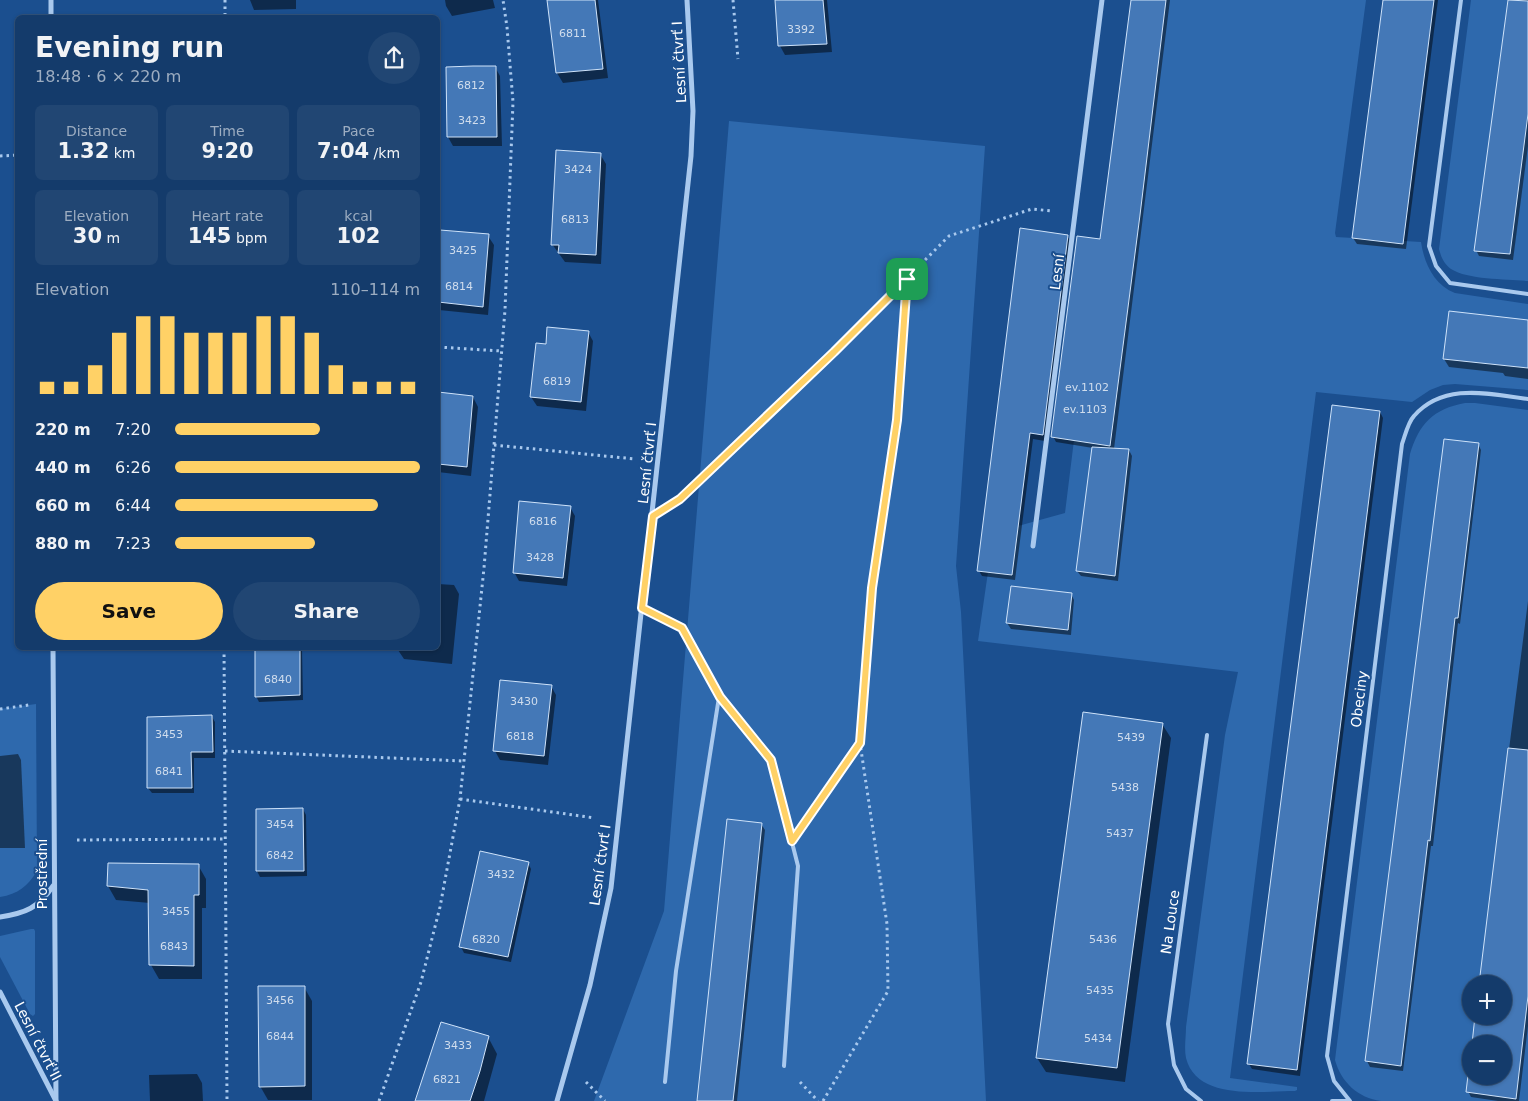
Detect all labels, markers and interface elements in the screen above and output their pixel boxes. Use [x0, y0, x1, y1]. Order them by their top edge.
street label: Lesní čtvrť I [669, 21, 689, 103]
house number: 3392 [787, 23, 815, 36]
house number: 6811 [559, 27, 587, 40]
text: Evening run [35, 31, 224, 64]
button: share [368, 32, 420, 84]
text: 18:48 · 6 × 220 m [35, 67, 181, 86]
house number: 6812 [457, 79, 485, 92]
house number: 3423 [458, 114, 486, 127]
text: Distance [66, 123, 127, 139]
text: Time [210, 123, 245, 139]
text: Pace [342, 123, 375, 139]
text: 1.32 [57, 139, 109, 163]
text: 9:20 [201, 139, 254, 163]
text: 7:04 [317, 139, 369, 163]
text: km [109, 145, 136, 161]
text: /km [369, 145, 400, 161]
house number: 3424 [564, 163, 592, 176]
text: Elevation [64, 208, 129, 224]
text: Heart rate [192, 208, 263, 224]
text: kcal [344, 208, 373, 224]
house number: 6813 [561, 213, 589, 226]
text: 30 [73, 224, 102, 248]
text: 145 [188, 224, 231, 248]
text: 102 [337, 224, 380, 248]
text: m [102, 230, 120, 246]
text: bpm [231, 230, 267, 246]
house number: 3425 [449, 244, 477, 257]
street label: Lesní [1047, 252, 1067, 291]
pin [886, 258, 928, 300]
icon: arrive [893, 265, 921, 293]
text: Elevation [35, 280, 109, 299]
text: 110–114 m [330, 280, 420, 299]
house number: 6814 [445, 280, 473, 293]
house number: 6819 [543, 375, 571, 388]
house number: ev.1102 [1065, 381, 1109, 394]
house number: ev.1103 [1063, 403, 1107, 416]
text: 220 m [35, 420, 91, 439]
text: 7:20 [115, 420, 151, 439]
street label: Lesní čtvrť I [635, 421, 659, 505]
text: 440 m [35, 458, 91, 477]
text: 6:26 [115, 458, 151, 477]
text: 660 m [35, 496, 91, 515]
text: 6:44 [115, 496, 151, 515]
house number: 6816 [529, 515, 557, 528]
text: 880 m [35, 534, 91, 553]
text: 7:23 [115, 534, 151, 553]
house number: 3428 [526, 551, 554, 564]
button: Save [35, 582, 223, 640]
button: Share [233, 582, 420, 640]
street label: Obeciny [1348, 670, 1370, 728]
house number: 6840 [264, 673, 292, 686]
house number: 3430 [510, 695, 538, 708]
house number: 3453 [155, 728, 183, 741]
house number: 6818 [506, 730, 534, 743]
house number: 5439 [1117, 731, 1145, 744]
house number: 6841 [155, 765, 183, 778]
house number: 5438 [1111, 781, 1139, 794]
house number: 3454 [266, 818, 294, 831]
street label: Lesní čtvrť I [586, 823, 614, 907]
house number: 5437 [1106, 827, 1134, 840]
street label: Prostřední [34, 838, 50, 909]
house number: 6842 [266, 849, 294, 862]
house number: 3432 [487, 868, 515, 881]
street label: Na Louce [1158, 889, 1182, 955]
house number: 3455 [162, 905, 190, 918]
house number: 6820 [472, 933, 500, 946]
house number: 5436 [1089, 933, 1117, 946]
house number: 6843 [160, 940, 188, 953]
map controls [1462, 975, 1512, 1085]
button: + [1462, 975, 1512, 1025]
house number: 5435 [1086, 984, 1114, 997]
house number: 3456 [266, 994, 294, 1007]
street label: Lesní čtvrť II [11, 999, 65, 1083]
house number: 6844 [266, 1030, 294, 1043]
house number: 5434 [1084, 1032, 1112, 1045]
button: − [1462, 1035, 1512, 1085]
house number: 3433 [444, 1039, 472, 1052]
house number: 6821 [433, 1073, 461, 1086]

